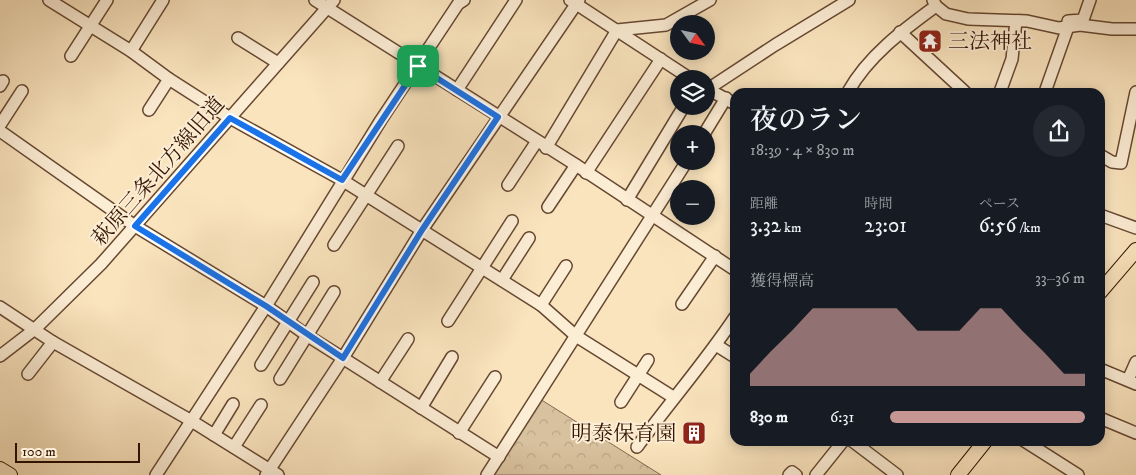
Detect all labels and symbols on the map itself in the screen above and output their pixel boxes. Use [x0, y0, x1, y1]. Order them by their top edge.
north arrow [670, 15, 715, 60]
temple icon: 三法神社 [917, 28, 943, 54]
place label: 三法神社 [948, 29, 1032, 55]
pin [397, 45, 439, 87]
street label: 萩原三条北方線旧道 [87, 92, 231, 252]
building icon: 明泰保育園 [681, 420, 707, 446]
place label: 明泰保育園 [571, 421, 676, 447]
scale bar [15, 440, 140, 463]

